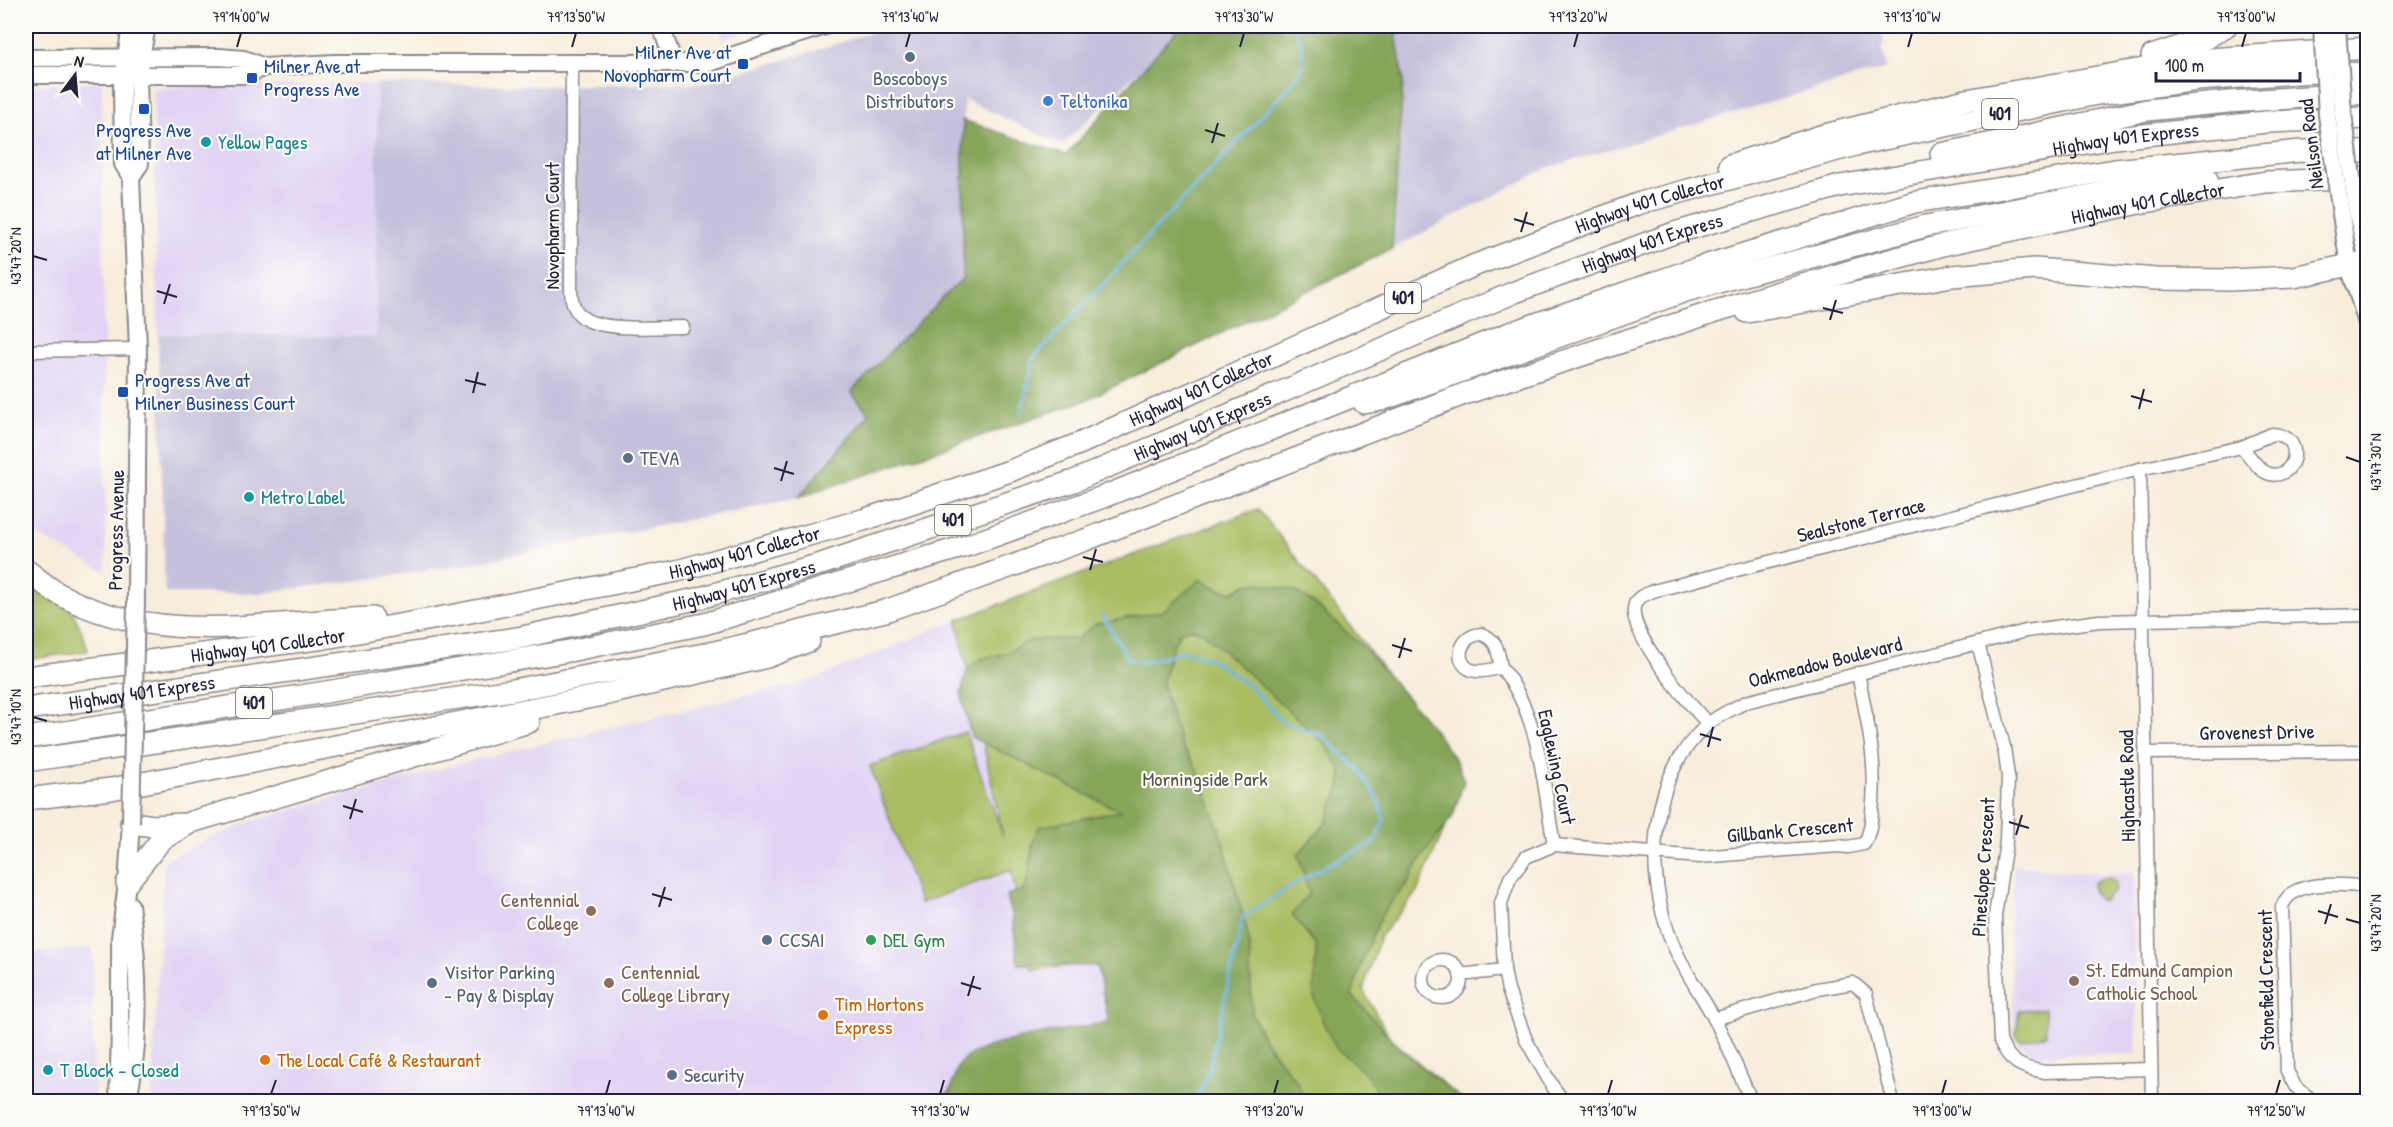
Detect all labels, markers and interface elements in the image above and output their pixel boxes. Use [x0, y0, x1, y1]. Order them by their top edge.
text: 79°14'00"W [212, 6, 270, 27]
text: 79°13'50"W [547, 6, 606, 27]
text: 79°13'40"W [881, 6, 939, 27]
text: 79°13'30"W [1215, 6, 1274, 27]
text: 79°13'20"W [1549, 6, 1608, 27]
text: 79°13'10"W [1884, 6, 1941, 27]
text: 79°13'00"W [2217, 6, 2276, 27]
place label: Milner Ave at Novopharm Court [604, 38, 732, 88]
north arrow [45, 45, 105, 105]
scale bar [2156, 45, 2300, 83]
text: N [72, 49, 87, 72]
marker: Boscoboys Distributors [903, 50, 917, 64]
place label: Milner Ave at Progress Ave [264, 52, 361, 102]
text: 100 m [2165, 53, 2204, 78]
marker: Milner Ave at Novopharm Court [736, 57, 750, 71]
place label: Boscoboys Distributors [866, 64, 954, 114]
marker: Milner Ave at Progress Ave [245, 71, 259, 85]
place label: Teltonika [1060, 87, 1127, 114]
marker: Teltonika [1041, 94, 1055, 108]
street label: Neilson Road [2292, 97, 2329, 191]
road number: 401 [1982, 99, 2018, 129]
marker: Progress Ave at Milner Ave [137, 102, 151, 116]
street label: Highway 401 Express [2050, 115, 2200, 162]
place label: Progress Ave at Milner Ave [96, 116, 192, 166]
place label: Yellow Pages [218, 128, 308, 155]
marker: Yellow Pages [199, 135, 213, 149]
street label: Novopharm Court [538, 161, 565, 290]
street label: Highway 401 Collector [1571, 167, 1728, 239]
street label: Highway 401 Collector [2069, 175, 2227, 230]
street label: Highway 401 Express [1578, 206, 1726, 279]
text: 43°47'20"N [5, 227, 26, 285]
road number: 401 [1385, 283, 1421, 313]
street label: Highway 401 Collector [1125, 344, 1278, 433]
place label: Progress Ave at Milner Business Court [135, 366, 296, 416]
street label: Highway 401 Express [1129, 384, 1275, 467]
marker: Progress Ave at Milner Business Court [116, 385, 130, 399]
text: 43°47'30"N [2365, 433, 2386, 491]
place label: TEVA [640, 444, 679, 471]
marker: TEVA [621, 451, 635, 465]
street label: Progress Avenue [101, 469, 130, 591]
place label: Metro Label [261, 483, 346, 510]
marker: Metro Label [242, 490, 256, 504]
street label: Sealstone Terrace [1794, 491, 1928, 548]
road number: 401 [935, 505, 971, 535]
street label: Highway 401 Collector [667, 518, 823, 585]
street label: Highway 401 Express [670, 552, 818, 617]
street label: Highway 401 Collector [189, 621, 348, 668]
street label: Oakmeadow Boulevard [1745, 629, 1905, 694]
street label: Highway 401 Express [67, 668, 217, 716]
road number: 401 [236, 688, 272, 718]
text: 43°47'10"N [5, 689, 26, 745]
street label: Eaglewing Court [1532, 707, 1583, 828]
street label: Grovenest Drive [2199, 717, 2315, 746]
street label: Highcastle Road [2112, 730, 2141, 842]
park label: Morningside Park [1142, 765, 1268, 792]
street label: Pineslope Crescent [1964, 795, 2001, 937]
street label: Gillbank Crescent [1726, 810, 1855, 848]
place label: Centennial College [500, 886, 580, 936]
text: 43°47'20"N [2365, 894, 2386, 952]
marker: Centennial College [584, 904, 598, 918]
street label: Stonefield Crescent [2251, 908, 2280, 1051]
place label: CCSAI [779, 926, 825, 953]
place label: DEL Gym [883, 926, 945, 953]
marker: CCSAI [760, 933, 774, 947]
marker: DEL Gym [864, 933, 878, 947]
place label: St. Edmund Campion Catholic School [2086, 956, 2233, 1006]
place label: Visitor Parking - Pay & Display [444, 958, 555, 1008]
place label: Centennial College Library [621, 958, 730, 1008]
marker: St. Edmund Campion Catholic School [2067, 974, 2081, 988]
marker: Visitor Parking - Pay & Display [425, 976, 439, 990]
marker: Centennial College Library [602, 976, 616, 990]
place label: Tim Hortons Express [835, 990, 924, 1040]
marker: Tim Hortons Express [816, 1008, 830, 1022]
place label: The Local Café & Restaurant [277, 1046, 482, 1073]
marker: The Local Café & Restaurant [258, 1053, 272, 1067]
place label: T Block - Closed [60, 1056, 179, 1083]
place label: Security [684, 1061, 744, 1088]
marker: T Block - Closed [41, 1063, 55, 1077]
marker: Security [665, 1068, 679, 1082]
text: 79°13'50"W [242, 1100, 301, 1121]
text: 79°13'40"W [577, 1100, 635, 1121]
text: 79°13'30"W [911, 1100, 970, 1121]
text: 79°13'20"W [1245, 1100, 1304, 1121]
text: 79°13'10"W [1580, 1100, 1637, 1121]
text: 79°13'00"W [1913, 1100, 1972, 1121]
text: 79°12'50"W [2247, 1100, 2306, 1121]

